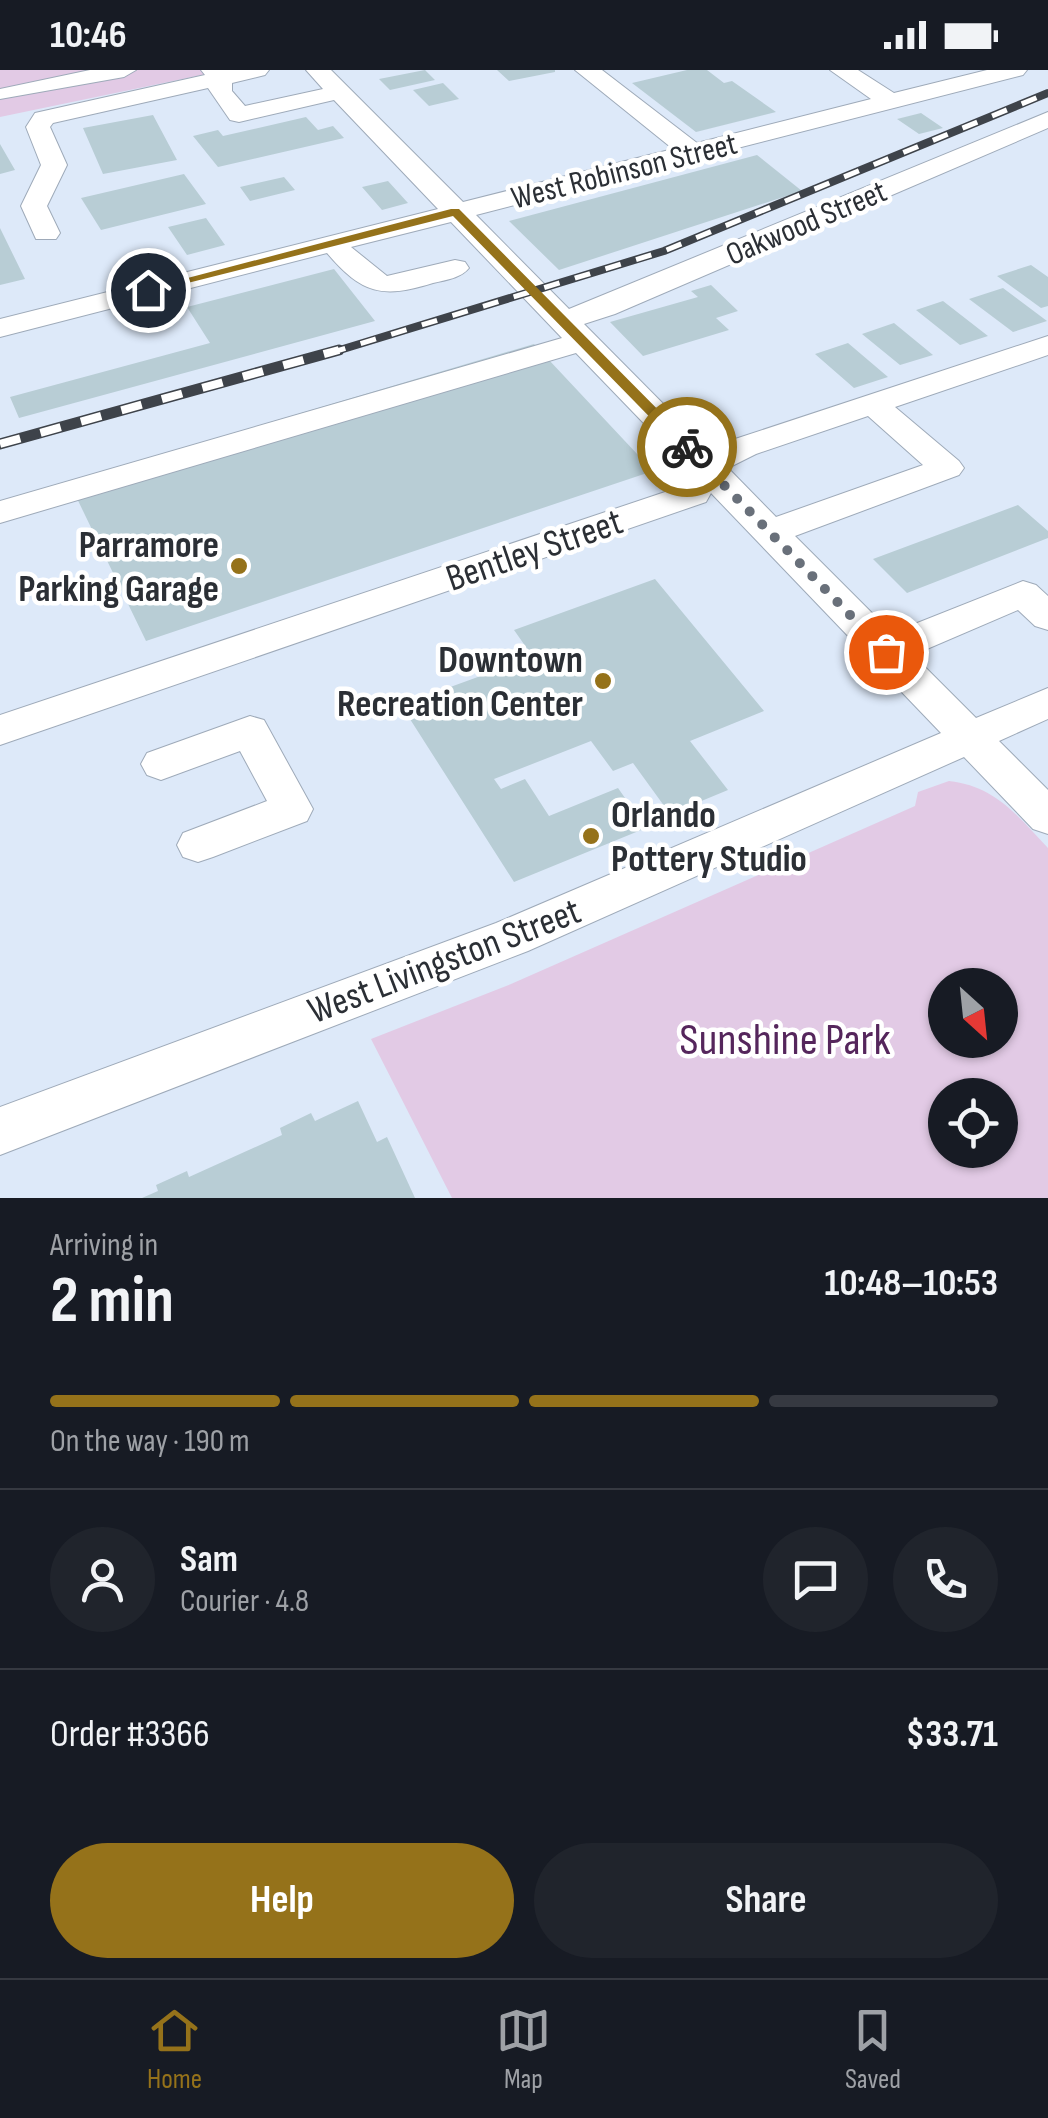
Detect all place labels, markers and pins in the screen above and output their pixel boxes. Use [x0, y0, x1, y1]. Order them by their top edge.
pin [106, 248, 191, 333]
place label: Parramore Parking Garage [18, 523, 219, 612]
marker: Parramore Parking Garage [228, 555, 250, 577]
pin [844, 610, 929, 695]
place label: Downtown Recreation Center [337, 638, 583, 727]
marker: Downtown Recreation Center [592, 670, 614, 692]
place label: Orlando Pottery Studio [611, 793, 807, 882]
marker: Orlando Pottery Studio [580, 825, 602, 847]

